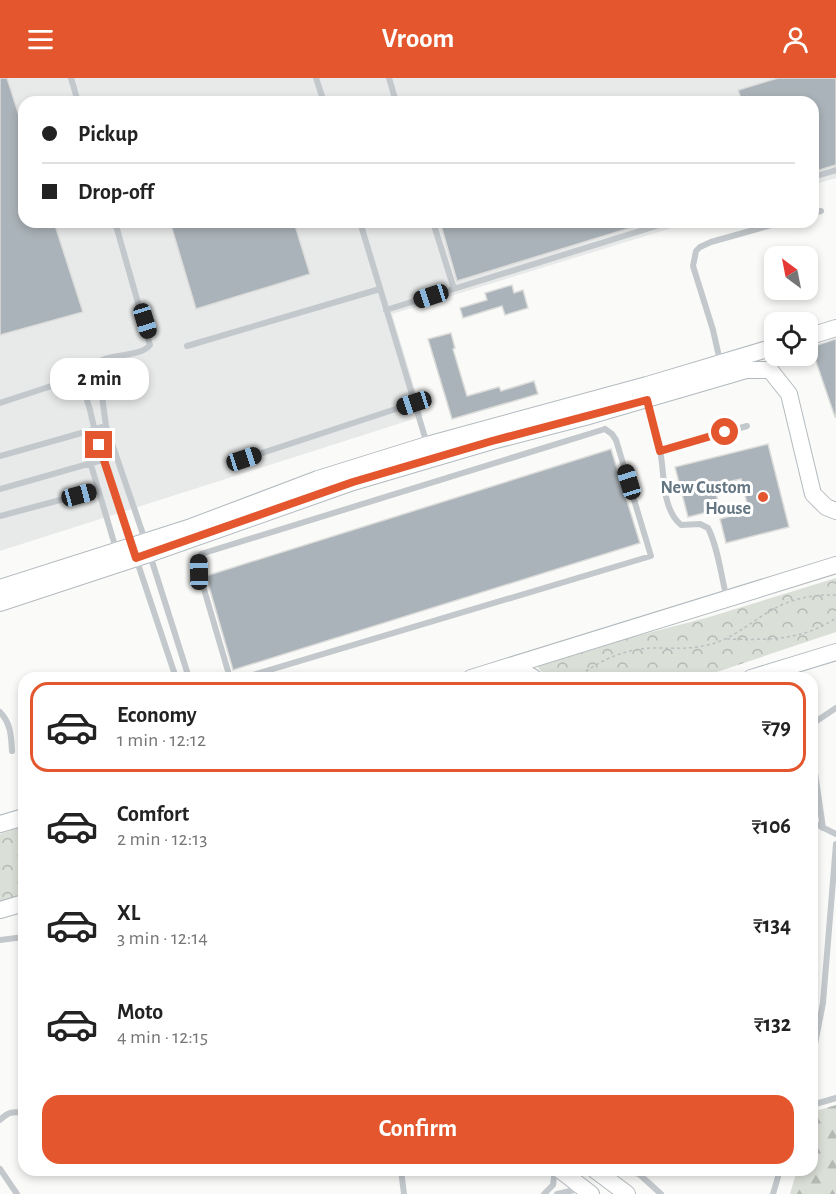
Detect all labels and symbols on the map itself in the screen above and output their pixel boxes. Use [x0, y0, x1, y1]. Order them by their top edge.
north arrow [764, 246, 818, 300]
car [411, 282, 451, 310]
car [131, 301, 159, 341]
callout: 2 min [50, 358, 148, 400]
car [394, 389, 434, 417]
route start [711, 418, 738, 445]
route end [85, 431, 112, 458]
car [224, 445, 264, 473]
car [615, 462, 643, 502]
place label: New Custom House [660, 479, 751, 518]
car [59, 482, 99, 508]
marker: New Custom House [756, 490, 770, 504]
car [190, 554, 208, 590]

